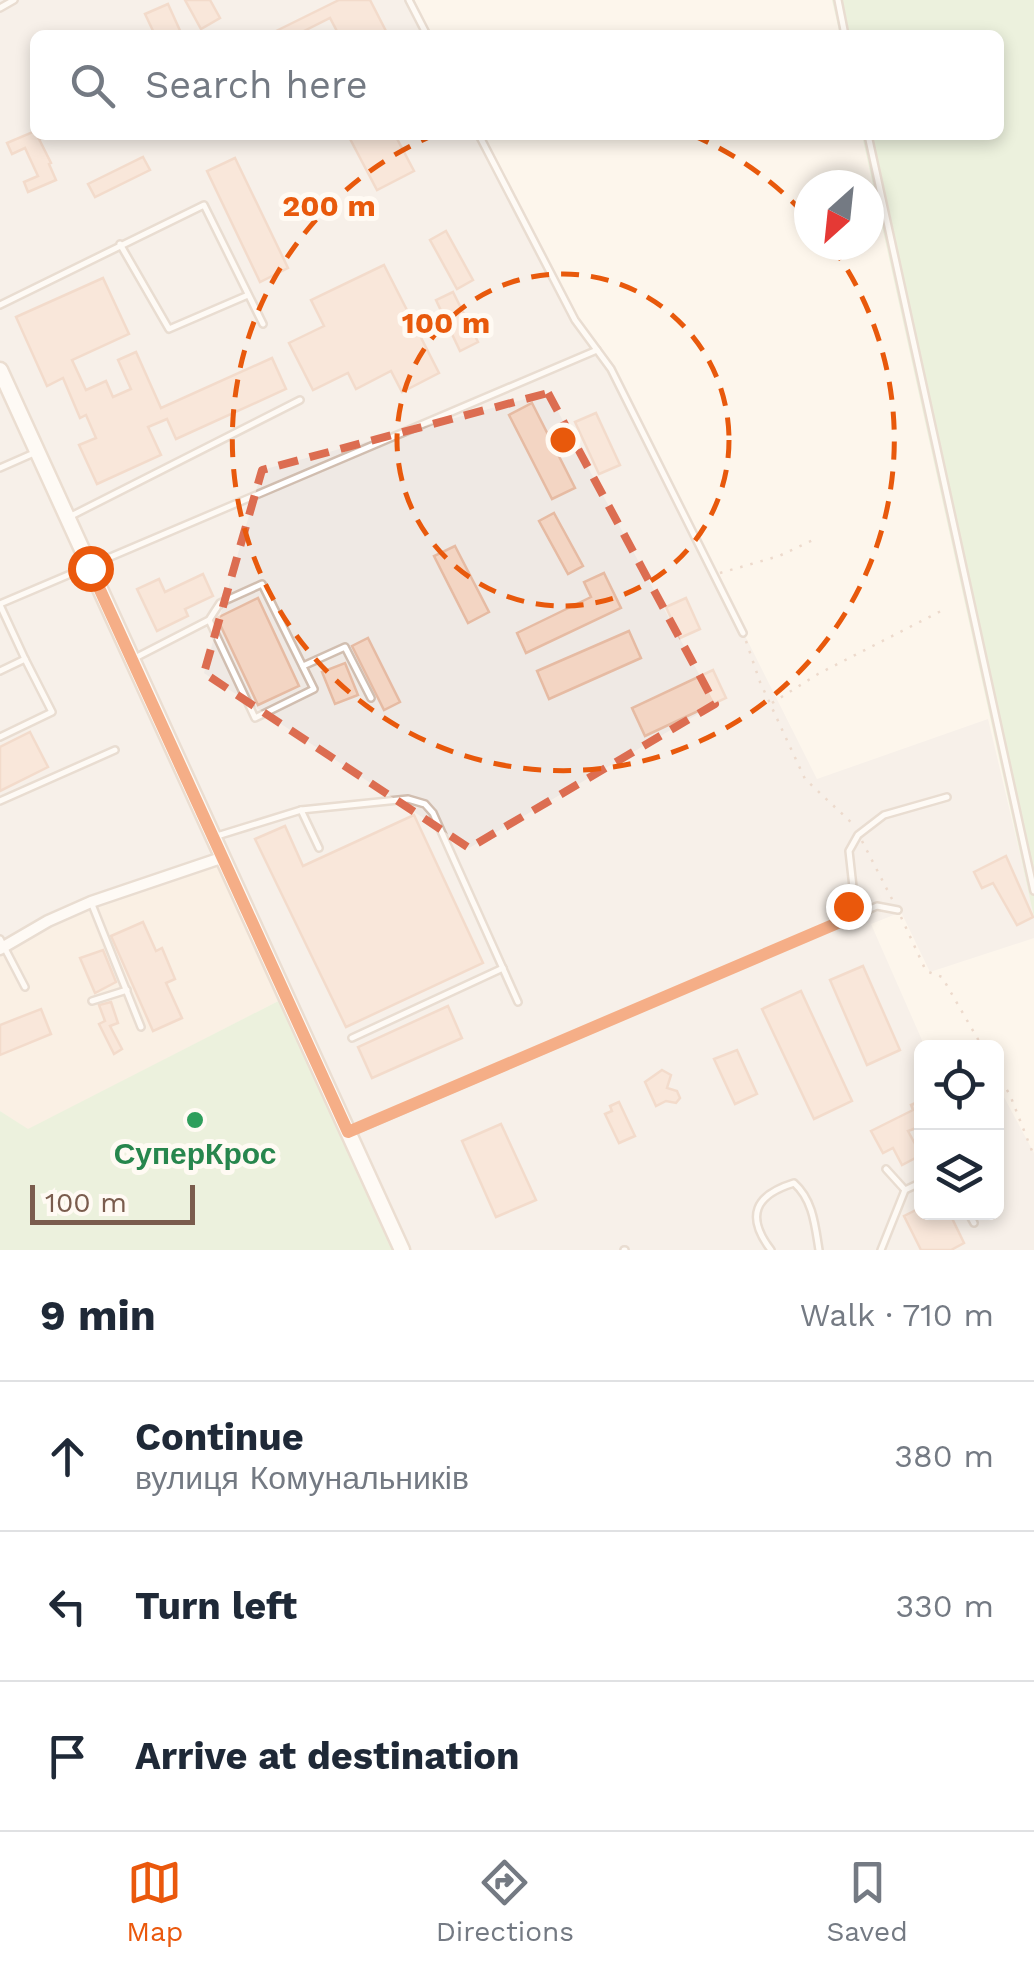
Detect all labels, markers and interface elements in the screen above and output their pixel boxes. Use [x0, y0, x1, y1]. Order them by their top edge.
search box [30, 30, 1004, 140]
icon: search [65, 58, 120, 113]
text: Search here [145, 63, 368, 107]
north arrow [794, 170, 884, 260]
text: 200 m [282, 188, 376, 223]
text: 100 m [402, 305, 490, 340]
centre of rings [545, 422, 581, 458]
route start [68, 546, 114, 592]
route end [826, 884, 872, 930]
map controls [914, 1040, 1004, 1220]
button: locate [914, 1040, 1004, 1130]
marker: СуперКрос [184, 1109, 206, 1131]
button: layers [914, 1130, 1004, 1220]
place label: СуперКрос [114, 1136, 276, 1171]
scale bar [30, 1180, 195, 1224]
text: 100 m [45, 1186, 127, 1219]
text: 9 min [40, 1291, 156, 1340]
text: Walk · 710 m [800, 1296, 994, 1334]
text: Continue [135, 1415, 304, 1459]
icon: ahead [40, 1429, 95, 1484]
text: 380 m [894, 1437, 994, 1475]
text: вулиця Комунальників [135, 1459, 469, 1497]
icon: left [40, 1579, 95, 1634]
text: Turn left [135, 1584, 297, 1628]
text: 330 m [895, 1587, 994, 1625]
icon: arrive [40, 1729, 95, 1784]
text: Arrive at destination [135, 1734, 520, 1778]
tab: Map [126, 1855, 183, 1948]
tab: Directions [436, 1855, 574, 1948]
tab: Saved [826, 1855, 908, 1948]

